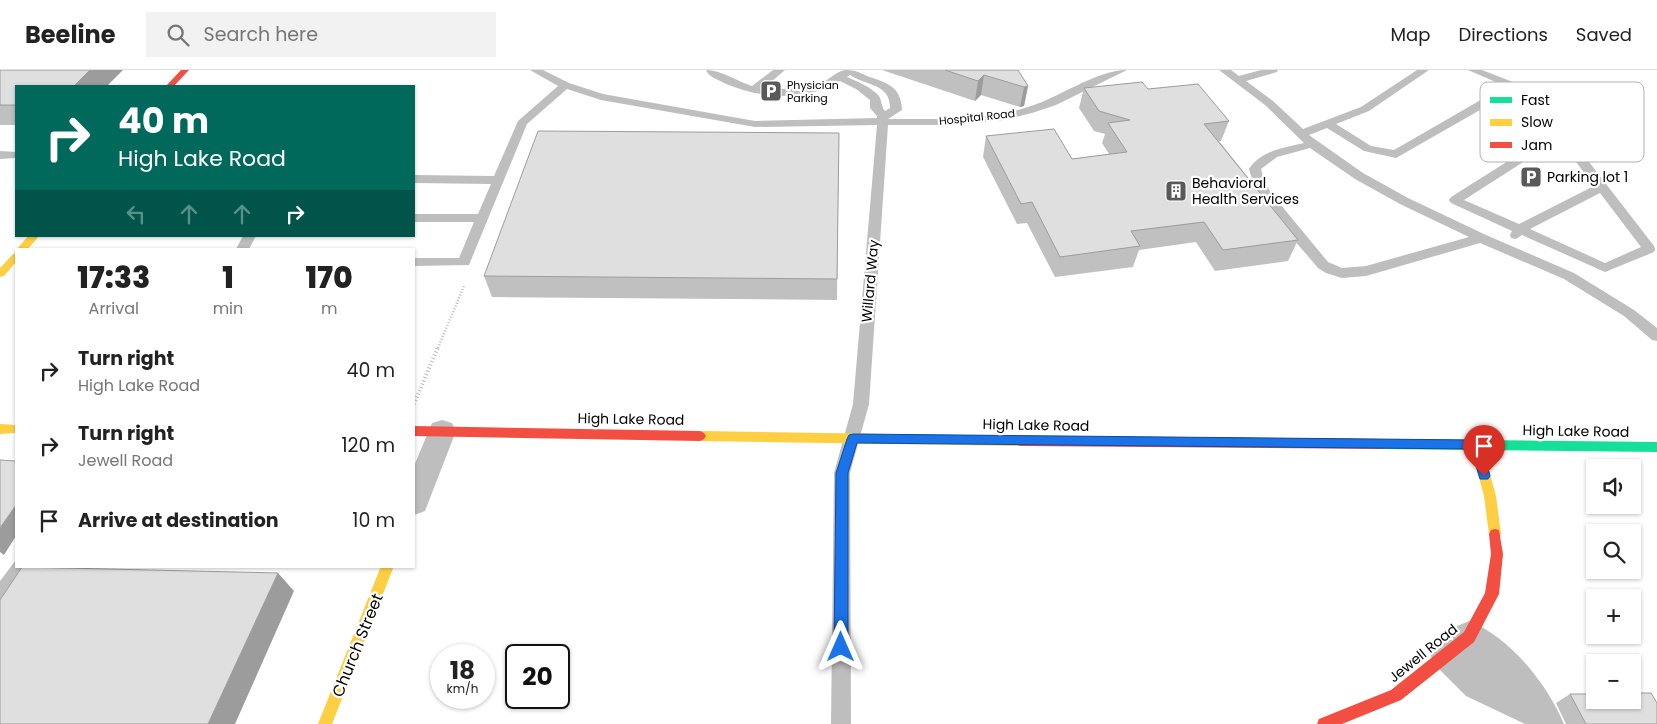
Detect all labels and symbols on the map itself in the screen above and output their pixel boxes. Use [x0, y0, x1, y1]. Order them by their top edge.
place label: Physician Parking [787, 77, 839, 106]
parking icon: Physician Parking [759, 79, 783, 103]
legend [1480, 82, 1644, 162]
text: Fast [1521, 90, 1550, 110]
street label: Hospital Road [938, 105, 1016, 129]
text: Slow [1521, 112, 1554, 132]
text: Jam [1521, 135, 1552, 155]
parking icon: Parking lot 1 [1519, 165, 1543, 189]
place label: Parking lot 1 [1547, 167, 1628, 187]
place label: Behavioral Health Services [1192, 173, 1299, 209]
building icon: Behavioral Health Services [1164, 179, 1188, 203]
street label: Willard Way [856, 239, 884, 323]
street label: High Lake Road [577, 408, 685, 430]
street label: High Lake Road [982, 414, 1090, 436]
street label: High Lake Road [1522, 420, 1630, 442]
pin [1463, 425, 1505, 476]
street label: Church Street [326, 590, 389, 700]
street label: Jewell Road [1384, 619, 1462, 687]
position arrow [814, 620, 866, 672]
speed limit sign: 20 [505, 644, 570, 709]

